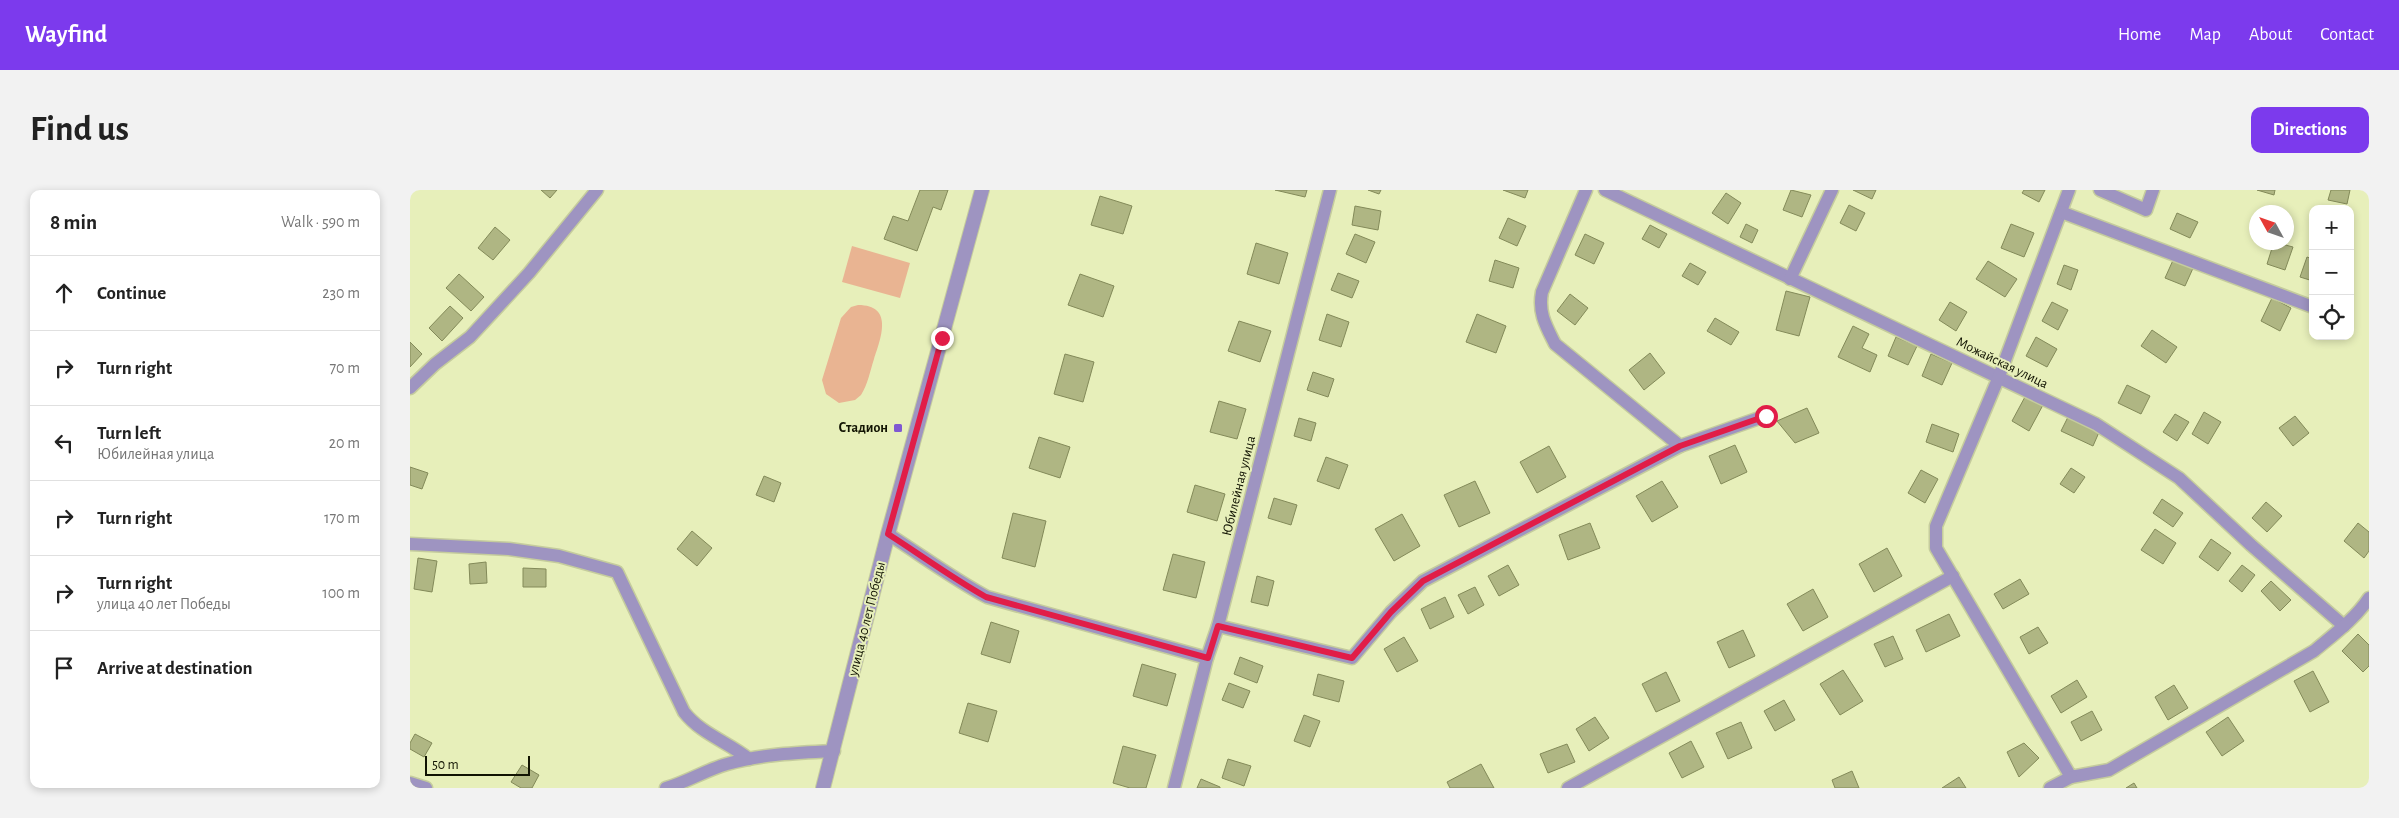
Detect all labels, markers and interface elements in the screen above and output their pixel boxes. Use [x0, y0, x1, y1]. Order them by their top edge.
text: Wayfind [25, 23, 107, 47]
text: Home [2118, 26, 2161, 44]
text: Map [2189, 26, 2221, 44]
text: About [2249, 26, 2292, 44]
text: Contact [2320, 26, 2374, 44]
button: Directions [2251, 107, 2369, 153]
text: Find us [30, 112, 129, 147]
north arrow [2249, 205, 2294, 250]
map controls [2309, 205, 2354, 340]
button: + [2309, 205, 2354, 250]
text: 8 min [50, 212, 97, 233]
text: Walk · 590 m [281, 214, 360, 230]
button: − [2309, 250, 2354, 295]
icon: ahead [50, 279, 78, 307]
text: Continue [97, 284, 166, 303]
text: 230 m [322, 285, 360, 301]
button: locate [2309, 295, 2354, 340]
route end [931, 327, 954, 350]
street label: Можайская улица [1954, 335, 2051, 392]
icon: right [50, 354, 78, 382]
text: Turn right [97, 359, 172, 378]
text: 70 m [329, 360, 360, 376]
route start [1755, 405, 1778, 428]
place label: Стадион [838, 421, 888, 435]
marker: Стадион [892, 422, 904, 434]
text: Turn left [97, 424, 161, 443]
icon: left [50, 429, 78, 457]
street label: Юбилейная улица [1220, 434, 1258, 538]
text: 20 m [329, 435, 360, 451]
text: Юбилейная улица [97, 446, 214, 462]
icon: right [50, 504, 78, 532]
text: Turn right [97, 509, 172, 528]
text: 170 m [324, 510, 360, 526]
street label: улица 40 лет Победы [846, 560, 888, 679]
text: Turn right [97, 574, 172, 593]
icon: right [50, 579, 78, 607]
text: 100 m [322, 585, 360, 601]
text: улица 40 лет Победы [97, 596, 231, 612]
icon: arrive [50, 654, 78, 682]
text: Arrive at destination [97, 659, 253, 678]
scale bar [425, 753, 530, 776]
text: 50 m [432, 758, 459, 772]

